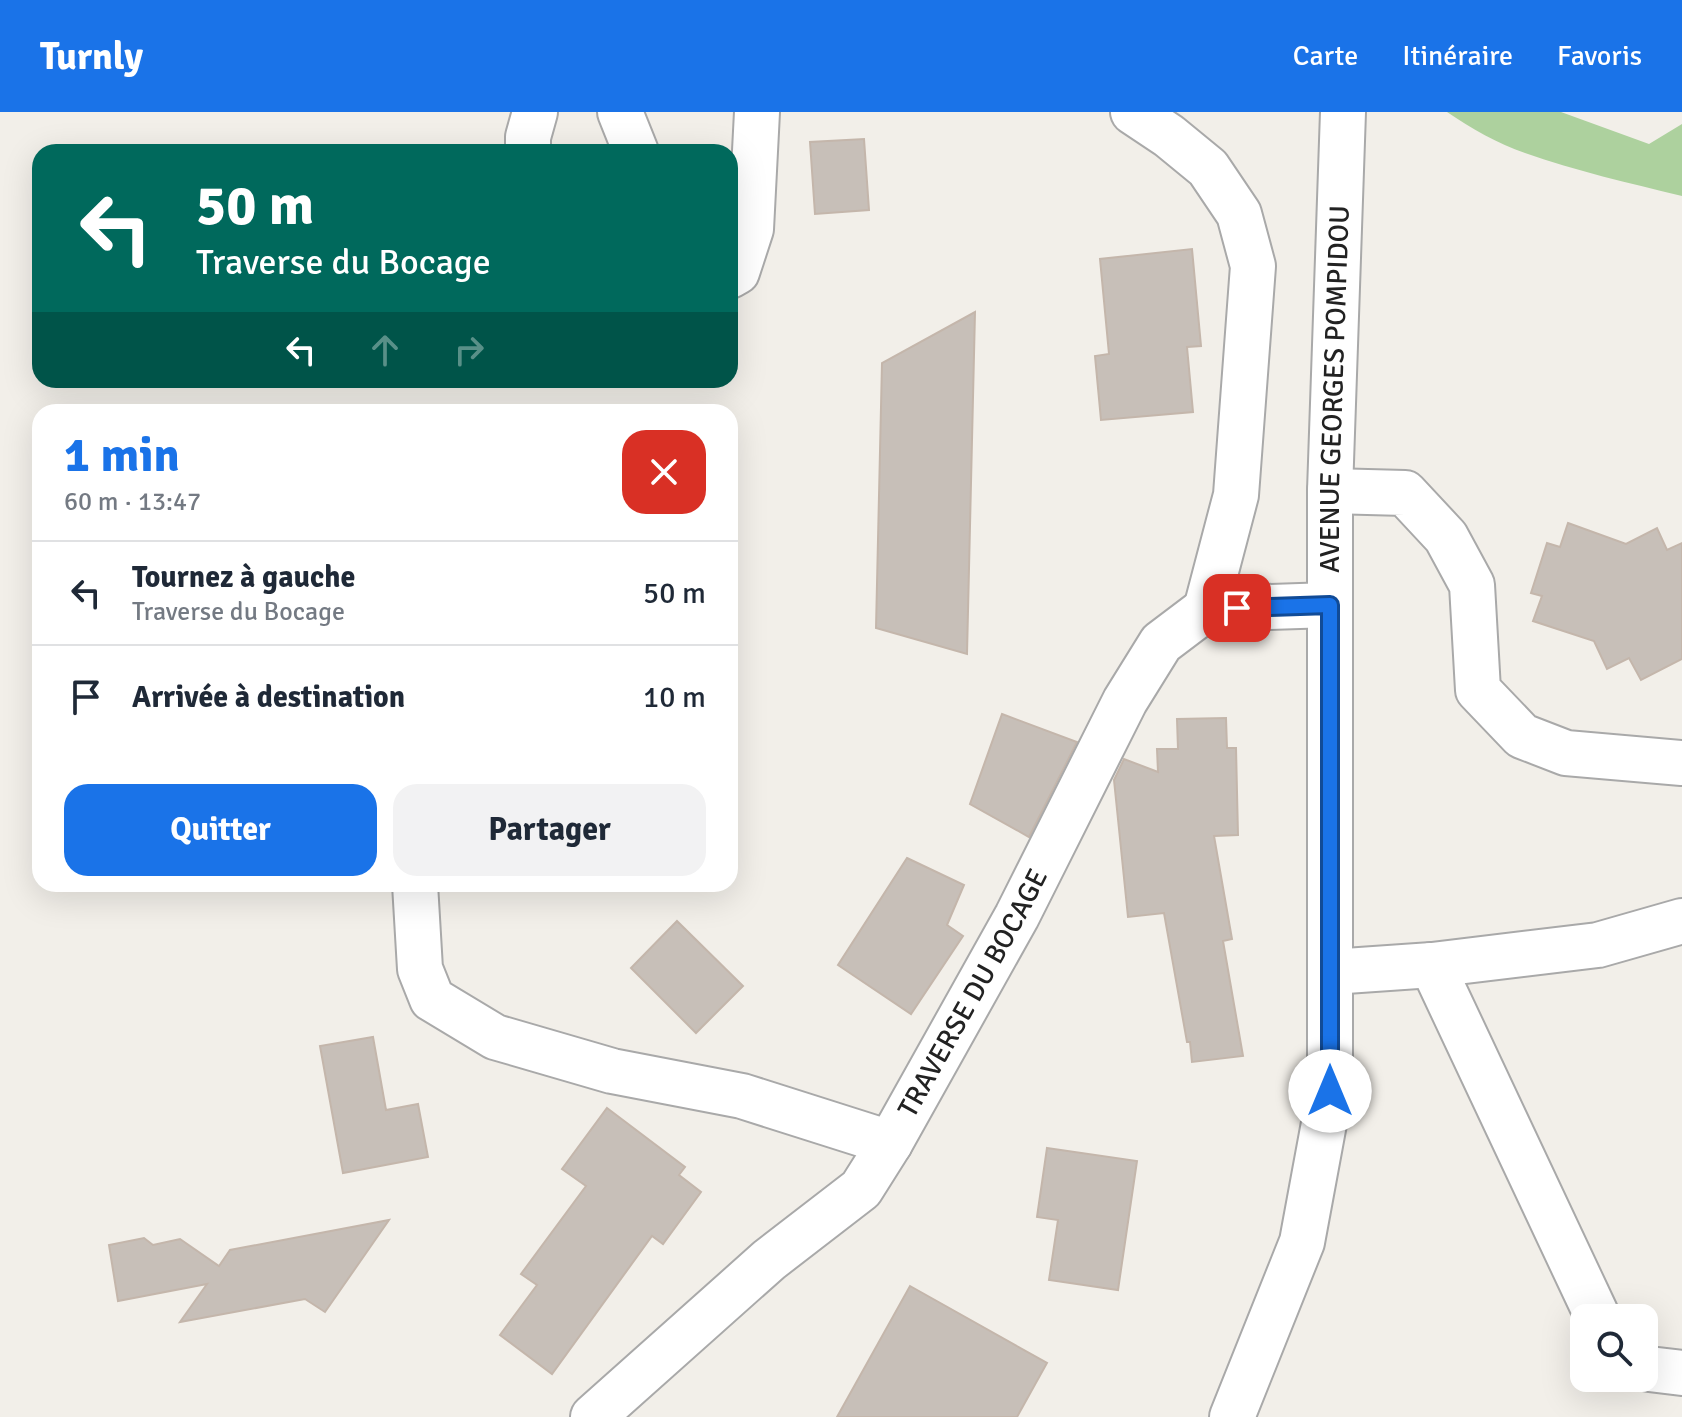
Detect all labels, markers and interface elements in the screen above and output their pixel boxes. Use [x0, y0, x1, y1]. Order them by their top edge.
text: Turnly [40, 33, 143, 80]
text: Carte [1293, 39, 1358, 73]
text: Itinéraire [1402, 39, 1513, 73]
text: Favoris [1557, 39, 1642, 73]
text: 50 m [196, 171, 314, 240]
icon: left [64, 176, 168, 280]
street label: AVENUE GEORGES POMPIDOU [1313, 205, 1357, 573]
text: Traverse du Bocage [196, 240, 491, 285]
icon: left [279, 328, 323, 372]
icon: ahead [363, 328, 407, 372]
icon: right [447, 328, 491, 372]
text: 1 min [64, 426, 180, 485]
button: close [622, 430, 706, 514]
text: 60 m · 13:47 [64, 486, 201, 518]
text: Tournez à gauche [132, 559, 355, 596]
icon: left [64, 571, 108, 615]
pin [1203, 574, 1271, 642]
text: 50 m [643, 575, 706, 612]
icon: arrive [1215, 586, 1259, 630]
text: Traverse du Bocage [132, 596, 345, 628]
icon: arrive [64, 675, 108, 719]
text: Arrivée à destination [132, 679, 405, 716]
text: 10 m [643, 679, 706, 716]
button: Quitter [64, 784, 377, 876]
button: Partager [393, 784, 706, 876]
street label: TRAVERSE DU BOCAGE [891, 863, 1055, 1123]
position arrow [1288, 1049, 1372, 1133]
map controls [1570, 1304, 1658, 1392]
button: search [1570, 1304, 1658, 1392]

